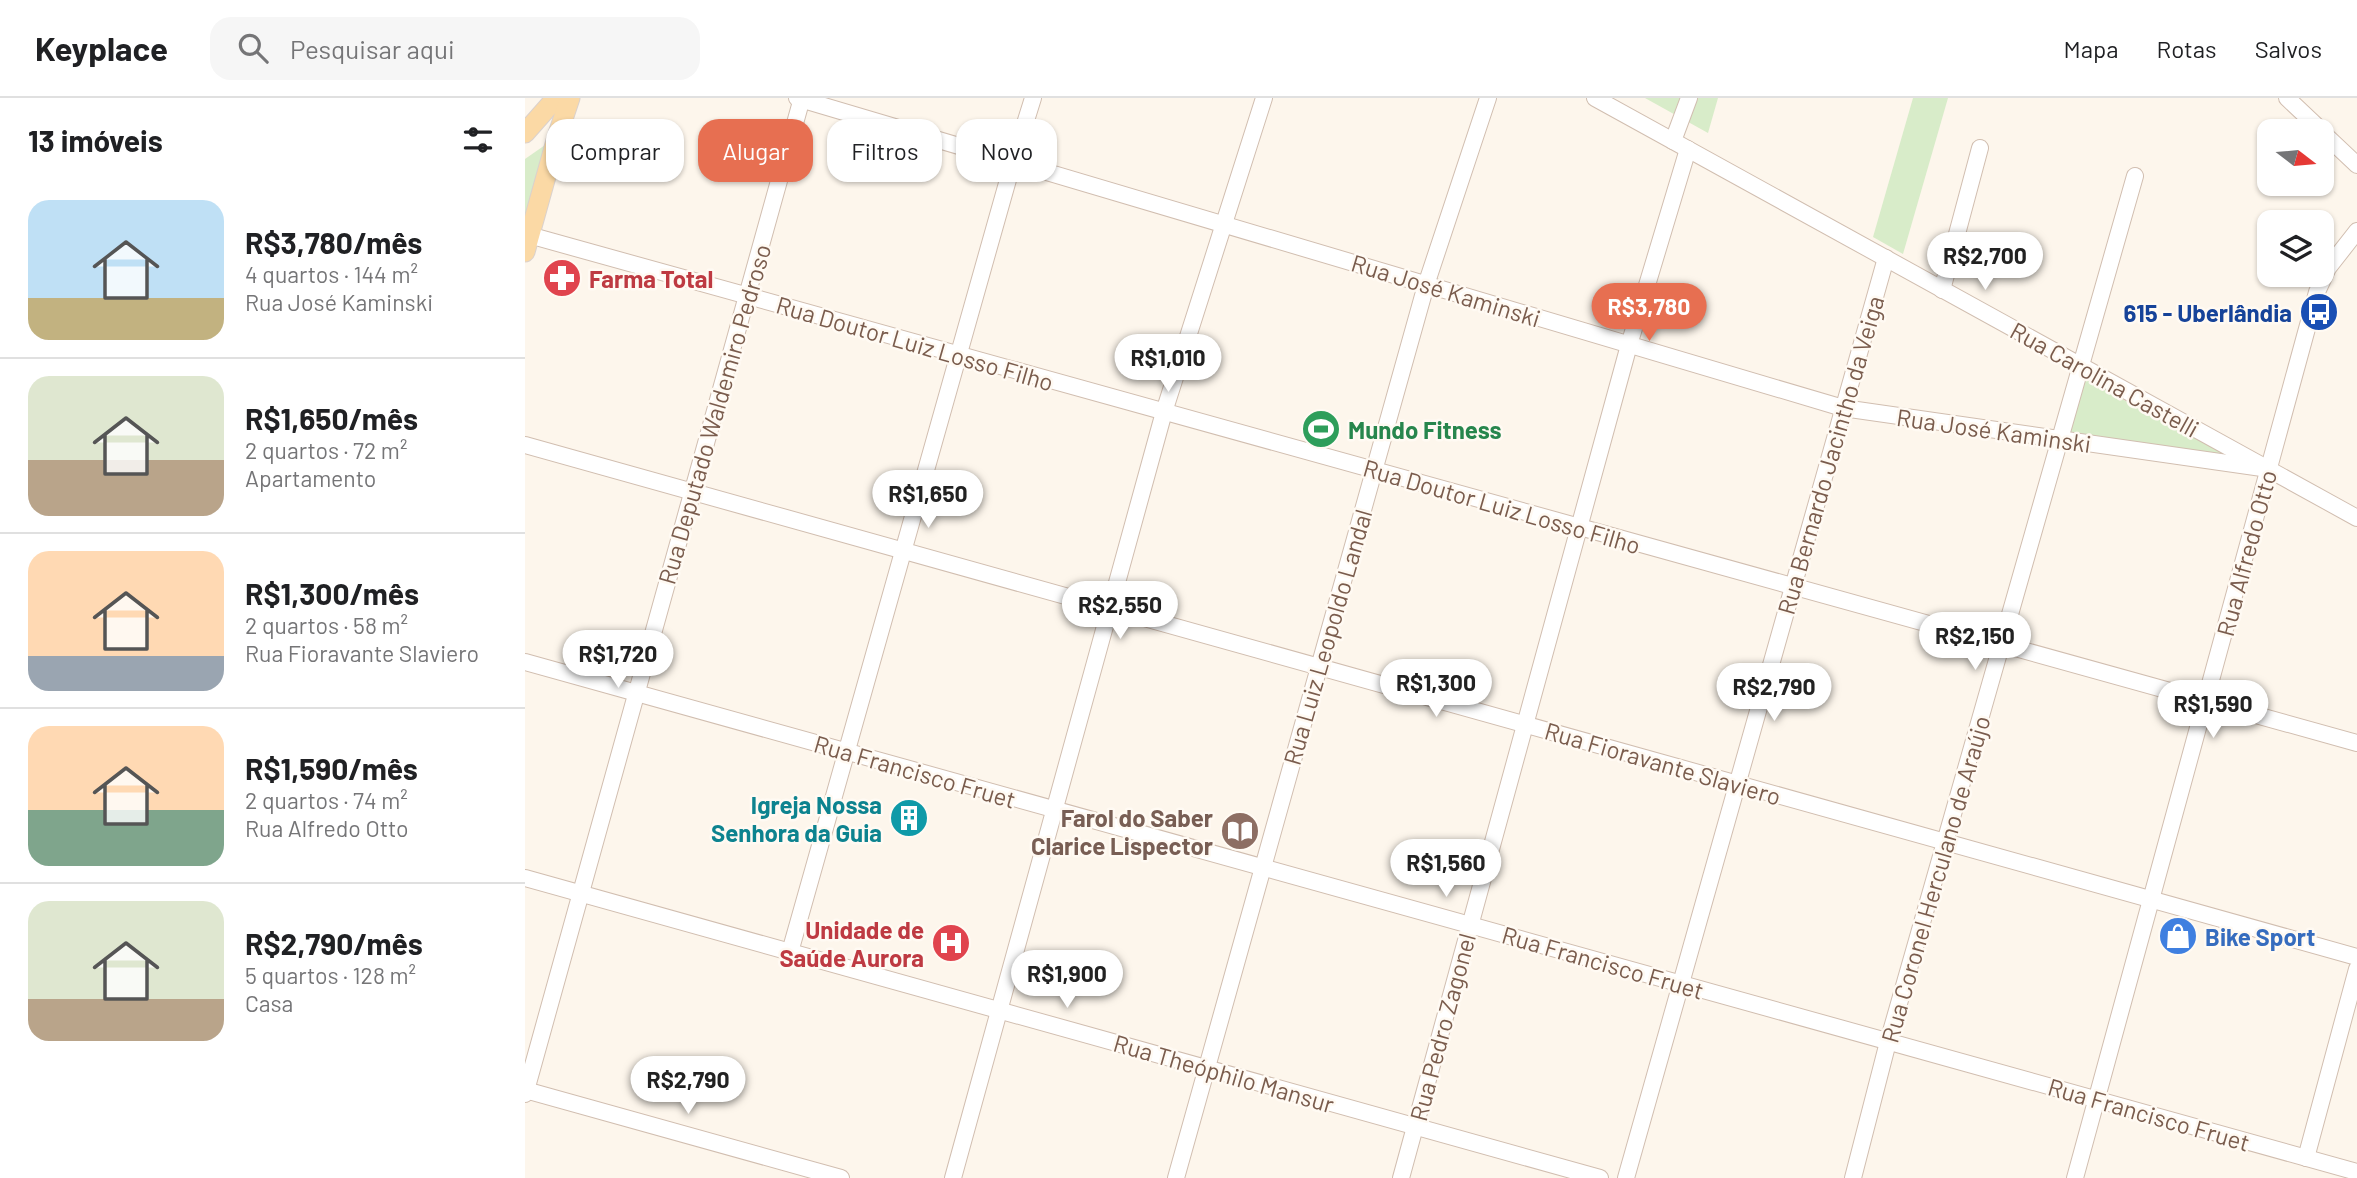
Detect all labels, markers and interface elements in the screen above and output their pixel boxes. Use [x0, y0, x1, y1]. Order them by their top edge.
search box [210, 17, 700, 80]
text: Keyplace [35, 28, 168, 68]
icon: search [234, 29, 272, 67]
text: Pesquisar aqui [290, 33, 455, 64]
text: Mapa [2064, 34, 2119, 63]
text: Rotas [2157, 34, 2217, 63]
text: Salvos [2255, 34, 2322, 63]
chip: Comprar [546, 119, 684, 182]
chip: Alugar [698, 119, 813, 182]
chip: Filtros [827, 119, 942, 182]
chip: Novo [956, 119, 1057, 182]
north arrow [2257, 119, 2335, 196]
map controls [2257, 119, 2334, 287]
icon: filters [459, 121, 497, 159]
text: 13 imóveis [28, 122, 163, 158]
button: layers [2257, 210, 2334, 287]
text: R$3,780/mês [245, 224, 422, 260]
icon: home [84, 228, 168, 312]
pin: R$2,700 [1920, 232, 2050, 292]
street label: Rua Deputado Waldemiro Pedroso [651, 241, 777, 587]
text: R$2,700 [1943, 241, 2027, 269]
street label: Rua José Kaminski [1348, 247, 1544, 333]
pharmacy icon: Farma Total [541, 257, 583, 299]
text: 4 quartos · 144 m² [245, 260, 418, 288]
place label: Farma Total [589, 264, 713, 293]
pin: R$3,780 [1584, 284, 1714, 343]
text: Rua José Kaminski [245, 288, 433, 316]
street label: Rua Doutor Luiz Losso Filho [773, 290, 1057, 396]
bus stop icon: 615 - Uberlândia [2298, 291, 2340, 333]
text: R$3,780 [1608, 292, 1690, 320]
street label: Rua Bernardo Jacintho da Veiga [1771, 292, 1889, 618]
place label: 615 - Uberlândia [2124, 298, 2292, 327]
street label: Rua Carolina Castelli [2006, 315, 2204, 443]
pin: R$1,010 [1103, 334, 1233, 394]
text: R$1,010 [1130, 343, 1206, 371]
text: R$1,650/mês [245, 400, 418, 436]
street label: Rua José Kaminski [1895, 402, 2093, 458]
icon: home [84, 404, 168, 488]
sports icon: Mundo Fitness [1300, 408, 1342, 450]
place label: Mundo Fitness [1348, 415, 1502, 444]
text: 2 quartos · 72 m² [245, 436, 407, 464]
street label: Rua Doutor Luiz Losso Filho [1360, 453, 1644, 559]
text: Apartamento [245, 464, 376, 492]
street label: Rua Alfredo Otto [2210, 467, 2282, 639]
pin: R$1,650 [863, 470, 993, 530]
text: R$1,650 [888, 479, 968, 507]
street label: Rua Luiz Leopoldo Landal [1277, 506, 1377, 768]
text: R$1,300/mês [245, 575, 419, 611]
icon: home [84, 579, 168, 663]
pin: R$2,550 [1055, 582, 1185, 641]
text: R$2,550 [1078, 590, 1162, 618]
text: 2 quartos · 58 m² [245, 611, 408, 639]
pin: R$2,150 [1910, 612, 2040, 672]
text: R$2,150 [1935, 621, 2015, 649]
pin: R$1,720 [553, 630, 683, 690]
text: Rua Fioravante Slaviero [245, 639, 479, 667]
text: R$1,720 [579, 639, 657, 667]
pin: R$1,300 [1371, 660, 1501, 719]
pin: R$2,790 [1709, 664, 1839, 723]
text: R$1,300 [1396, 668, 1476, 696]
text: R$2,790 [1733, 672, 1815, 700]
pin: R$1,590 [2148, 680, 2278, 740]
text: R$1,590 [2173, 689, 2253, 717]
street label: Rua Coronel Herculano de Araújo [1874, 712, 1996, 1046]
street label: Rua Fioravante Slaviero [1542, 715, 1784, 811]
street label: Rua Francisco Fruet [811, 728, 1019, 814]
text: R$1,590/mês [245, 750, 418, 786]
icon: home [84, 754, 168, 838]
text: 2 quartos · 74 m² [245, 786, 408, 814]
place label: Igreja Nossa Senhora da Guia [711, 790, 882, 847]
building icon: Igreja Nossa Senhora da Guia [888, 797, 930, 839]
place label: Farol do Saber Clarice Lispector [1031, 803, 1213, 860]
library icon: Farol do Saber Clarice Lispector [1219, 810, 1261, 852]
text: Rua Alfredo Otto [245, 814, 409, 842]
pin: R$1,560 [1381, 840, 1511, 899]
text: R$1,560 [1406, 848, 1486, 876]
place label: Unidade de Saúde Aurora [779, 915, 924, 972]
shop icon: Bike Sport [2157, 915, 2199, 957]
street label: Rua Francisco Fruet [1499, 919, 1707, 1005]
hospital icon: Unidade de Saúde Aurora [930, 922, 972, 964]
place label: Bike Sport [2205, 922, 2315, 951]
text: R$2,790/mês [245, 925, 423, 961]
icon: home [84, 929, 168, 1013]
street label: Rua Pedro Zagonel [1403, 930, 1481, 1124]
pin: R$1,900 [1002, 950, 1132, 1010]
text: R$1,900 [1027, 959, 1107, 987]
text: 5 quartos · 128 m² [245, 961, 416, 989]
text: Casa [245, 989, 293, 1017]
street label: Rua Theóphilo Mansur [1110, 1028, 1338, 1118]
pin: R$2,790 [623, 1056, 753, 1116]
text: R$2,790 [647, 1065, 729, 1093]
street label: Rua Francisco Fruet [2045, 1071, 2253, 1157]

